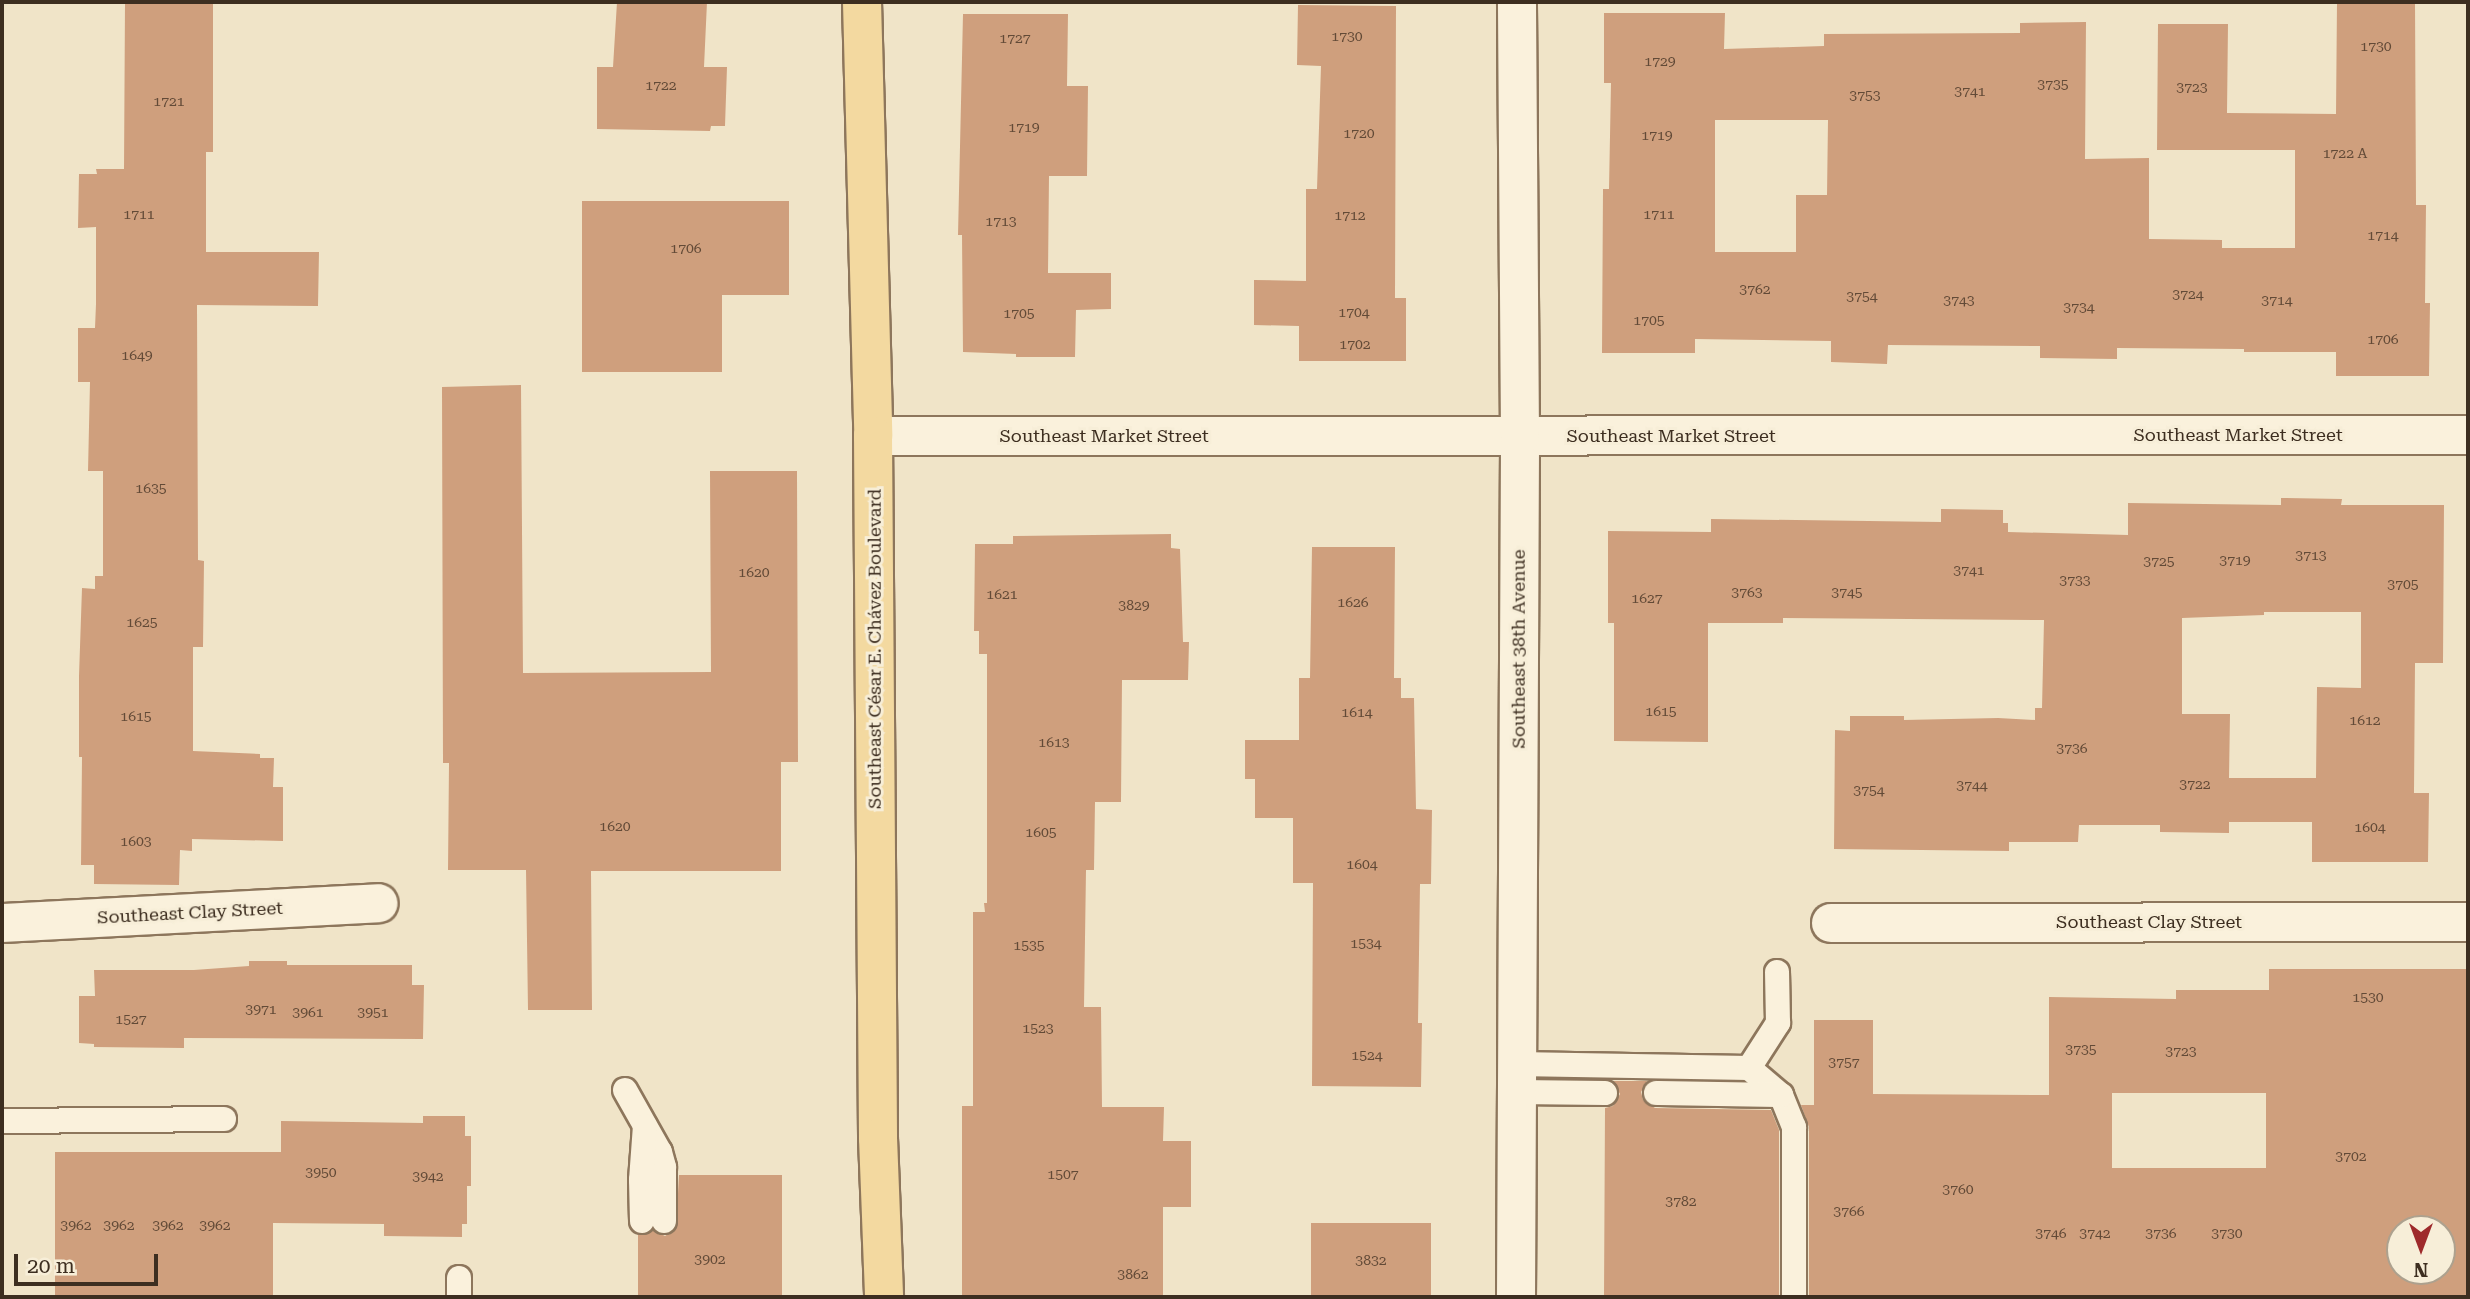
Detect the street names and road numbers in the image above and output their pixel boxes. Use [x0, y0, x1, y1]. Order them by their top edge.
street label: Southeast Market Street [2133, 424, 2343, 446]
street label: Southeast Market Street [999, 425, 1209, 447]
street label: Southeast Market Street [1566, 425, 1776, 447]
street label: Southeast César E. Chávez Boulevard [864, 489, 886, 809]
street label: Southeast 38th Avenue [1508, 549, 1530, 749]
street label: Southeast Clay Street [97, 897, 283, 929]
street label: Southeast Clay Street [2056, 911, 2242, 933]

